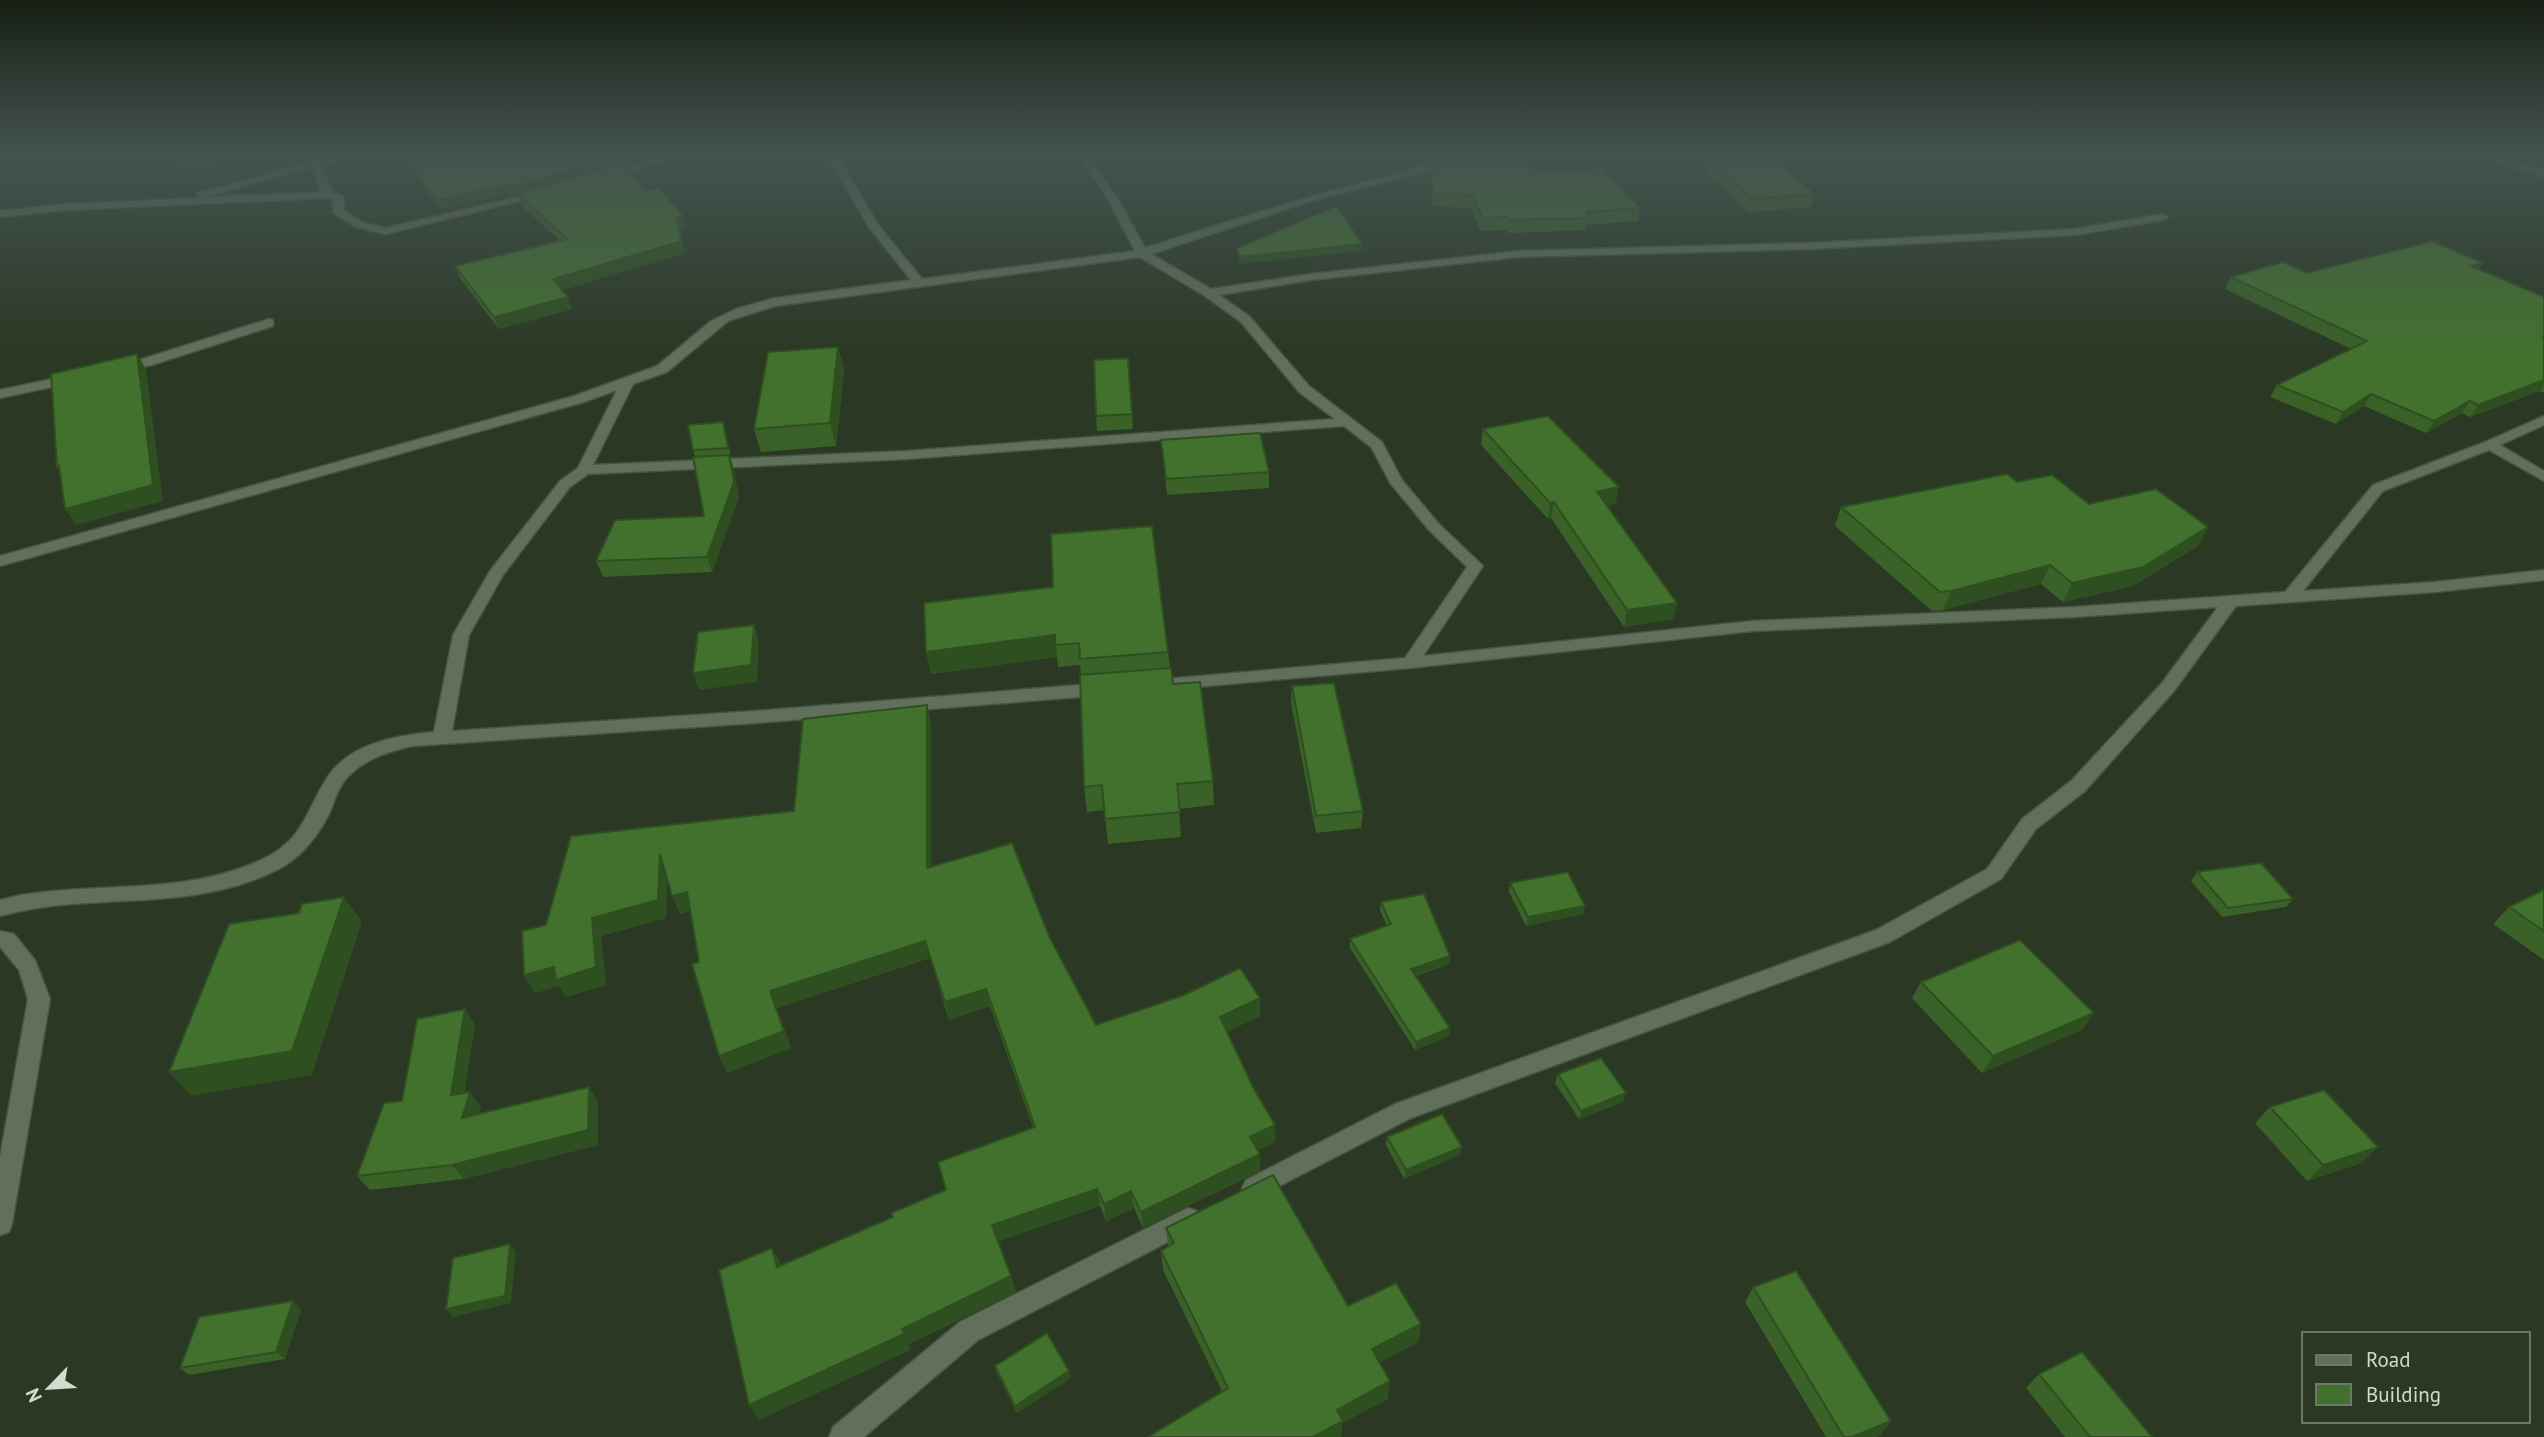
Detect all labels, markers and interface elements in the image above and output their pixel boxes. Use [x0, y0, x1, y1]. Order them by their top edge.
legend [2302, 1332, 2530, 1423]
text: Road [2366, 1346, 2410, 1373]
north arrow [14, 1353, 84, 1423]
text: Building [2366, 1381, 2441, 1408]
text: N [20, 1384, 47, 1406]

